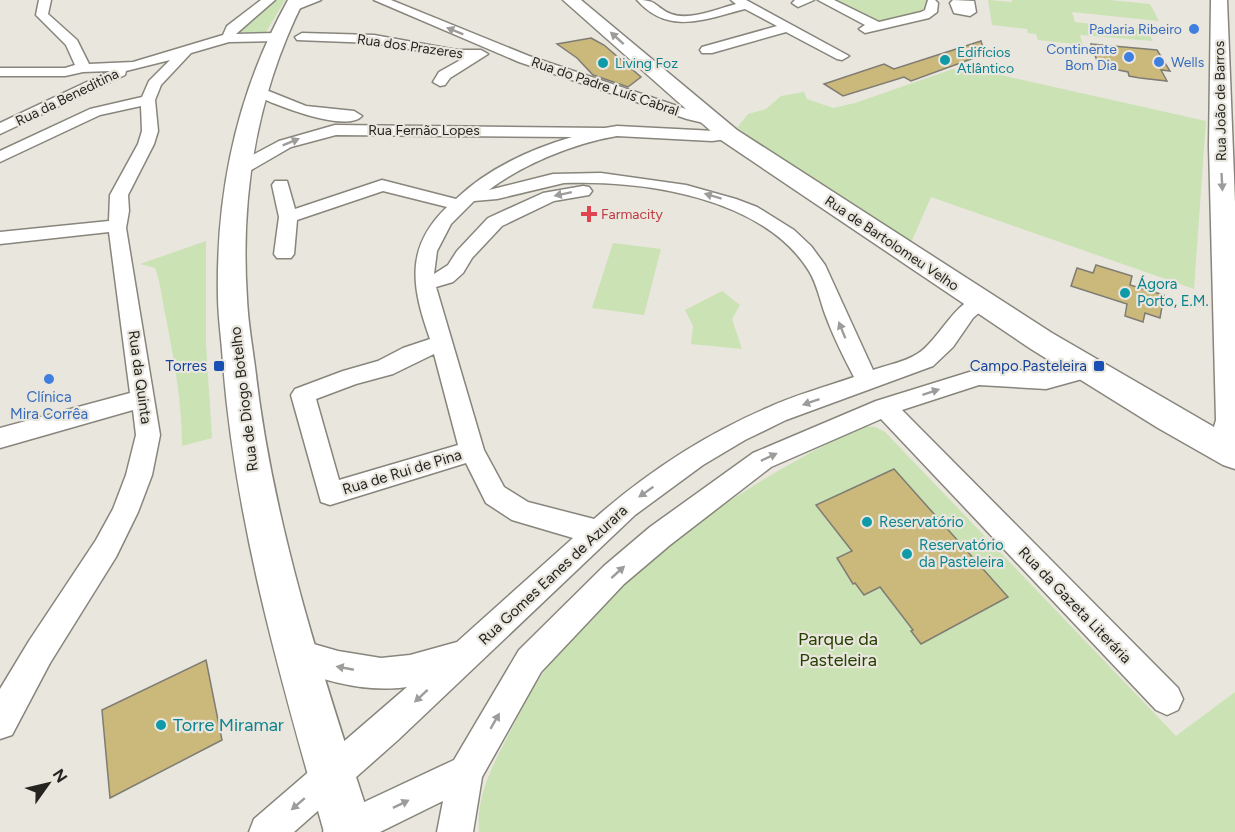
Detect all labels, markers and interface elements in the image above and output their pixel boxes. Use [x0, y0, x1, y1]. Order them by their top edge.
place label: Padaria Ribeiro [1089, 21, 1182, 38]
marker: Padaria Ribeiro [1187, 22, 1201, 36]
one-way arrow [446, 26, 464, 35]
street label: Rua dos Prazeres [356, 31, 464, 62]
one-way arrow [609, 32, 625, 45]
place label: Continente Bom Dia [1046, 41, 1117, 74]
street label: Rua João de Barros [1211, 41, 1230, 161]
place label: Edifícios Atlântico [957, 44, 1014, 77]
marker: Continente Bom Dia [1122, 50, 1136, 64]
street label: Rua do Padre Luís Cabral [529, 53, 681, 120]
marker: Edifícios Atlântico [938, 53, 952, 67]
place label: Wells [1171, 54, 1204, 71]
place label: Living Foz [615, 55, 678, 72]
marker: Wells [1152, 55, 1166, 69]
marker: Living Foz [596, 56, 610, 70]
street label: Rua da Beneditina [13, 65, 122, 130]
street label: Rua Fernão Lopes [368, 122, 480, 139]
one-way arrow [283, 136, 301, 146]
one-way arrow [1217, 172, 1226, 191]
one-way arrow [553, 190, 572, 199]
one-way arrow [704, 191, 722, 200]
street label: Rua de Bartolomeu Velho [821, 192, 962, 295]
place label: Farmacity [601, 206, 664, 223]
marker: Farmacity [582, 207, 596, 221]
place label: Ágora Porto, E.M. [1137, 275, 1209, 310]
marker: Ágora Porto, E.M. [1118, 286, 1132, 300]
one-way arrow [837, 320, 847, 338]
street label: Rua de Diogo Botelho [226, 325, 262, 472]
street label: Rua da Quinta [125, 329, 155, 425]
place label: Torres [166, 357, 207, 375]
place label: Campo Pasteleira [970, 357, 1087, 375]
marker: Torres [212, 359, 226, 373]
marker: Campo Pasteleira [1092, 359, 1106, 373]
marker: Clínica Mira Corrêa [42, 372, 56, 386]
one-way arrow [922, 387, 940, 396]
place label: Clínica Mira Corrêa [10, 388, 88, 423]
one-way arrow [802, 397, 820, 407]
street label: Rua de Rui de Pina [340, 445, 464, 499]
one-way arrow [761, 453, 778, 462]
one-way arrow [639, 486, 655, 498]
street label: Rua Gomes Eanes de Azurara [475, 501, 631, 649]
place label: Reservatório [879, 513, 964, 531]
marker: Reservatório [860, 515, 874, 529]
place label: Reservatório da Pasteleira [919, 536, 1004, 571]
street label: Rua da Gazeta Literária [1015, 543, 1135, 667]
marker: Reservatório da Pasteleira [900, 547, 914, 561]
one-way arrow [610, 566, 625, 579]
park label: Parque da Pasteleira [798, 628, 878, 671]
one-way arrow [336, 663, 355, 672]
one-way arrow [415, 688, 429, 702]
one-way arrow [490, 712, 500, 729]
place label: Torre Miramar [173, 714, 284, 736]
marker: Torre Miramar [154, 718, 168, 732]
north arrow [18, 754, 78, 814]
text: N [49, 765, 71, 786]
one-way arrow [291, 797, 306, 810]
one-way arrow [393, 799, 410, 808]

